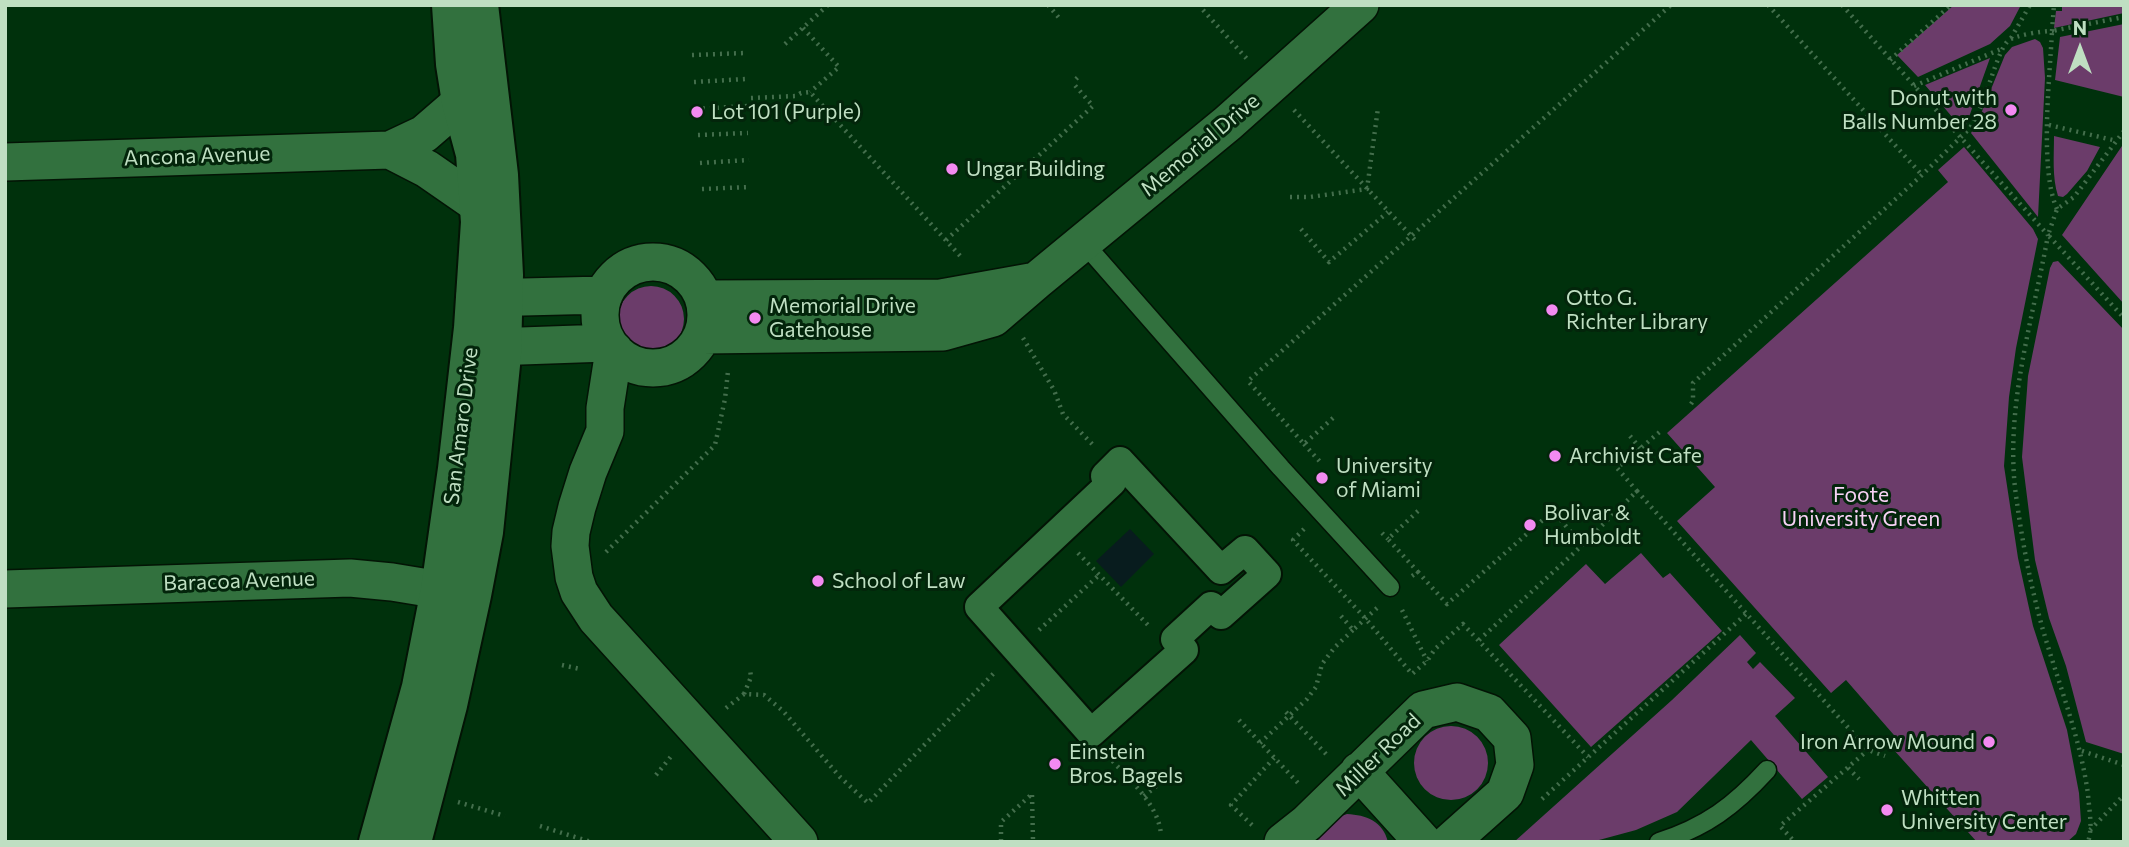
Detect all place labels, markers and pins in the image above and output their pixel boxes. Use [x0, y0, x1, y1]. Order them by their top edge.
place label: Donut with Balls Number 28 [1842, 85, 1997, 135]
place label: Lot 101 (Purple) [711, 99, 861, 125]
marker: Donut with Balls Number 28 [2003, 102, 2019, 118]
marker: Lot 101 (Purple) [689, 104, 705, 120]
place label: Ungar Building [966, 156, 1105, 182]
marker: Ungar Building [944, 161, 960, 177]
place label: Otto G. Richter Library [1566, 285, 1708, 335]
place label: Memorial Drive Gatehouse [769, 293, 916, 343]
marker: Otto G. Richter Library [1544, 302, 1560, 318]
marker: Memorial Drive Gatehouse [747, 310, 763, 326]
place label: Archivist Cafe [1569, 443, 1702, 469]
marker: Archivist Cafe [1547, 448, 1563, 464]
place label: University of Miami [1336, 453, 1433, 503]
marker: University of Miami [1314, 470, 1330, 486]
place label: Bolivar & Humboldt [1544, 500, 1641, 550]
marker: Bolivar & Humboldt [1522, 517, 1538, 533]
place label: School of Law [832, 568, 965, 594]
marker: School of Law [810, 573, 826, 589]
place label: Iron Arrow Mound [1800, 729, 1975, 755]
marker: Iron Arrow Mound [1981, 734, 1997, 750]
place label: Einstein Bros. Bagels [1069, 739, 1183, 789]
marker: Einstein Bros. Bagels [1047, 756, 1063, 772]
place label: Whitten University Center [1901, 785, 2067, 835]
marker: Whitten University Center [1879, 802, 1895, 818]

